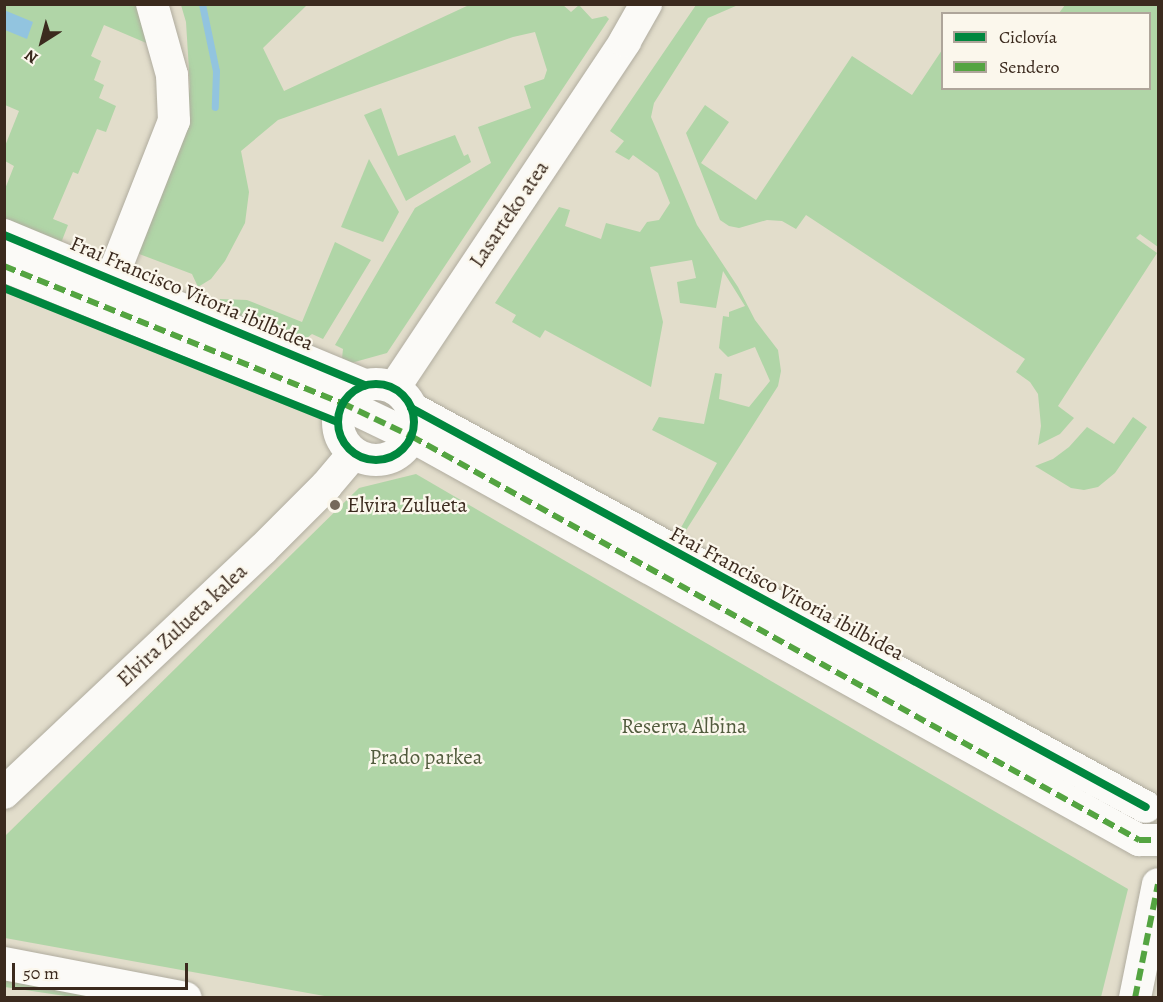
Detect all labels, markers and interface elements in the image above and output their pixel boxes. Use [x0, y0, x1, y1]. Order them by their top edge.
north arrow [12, 12, 72, 72]
legend [941, 12, 1151, 90]
text: Ciclovía [999, 25, 1057, 49]
text: N [20, 44, 43, 69]
text: Sendero [999, 55, 1060, 79]
street label: Lasarteko atea [464, 156, 554, 272]
street label: Frai Francisco Vitoria ibilbidea [67, 230, 317, 356]
place label: Elvira Zulueta [347, 492, 467, 518]
marker: Elvira Zulueta [328, 498, 342, 512]
street label: Frai Francisco Vitoria ibilbidea [665, 520, 909, 666]
street label: Elvira Zulueta kalea [112, 558, 252, 692]
park label: Reserva Albina [621, 713, 747, 739]
park label: Prado parkea [369, 744, 483, 770]
scale bar [15, 951, 190, 989]
text: 50 m [23, 961, 59, 985]

